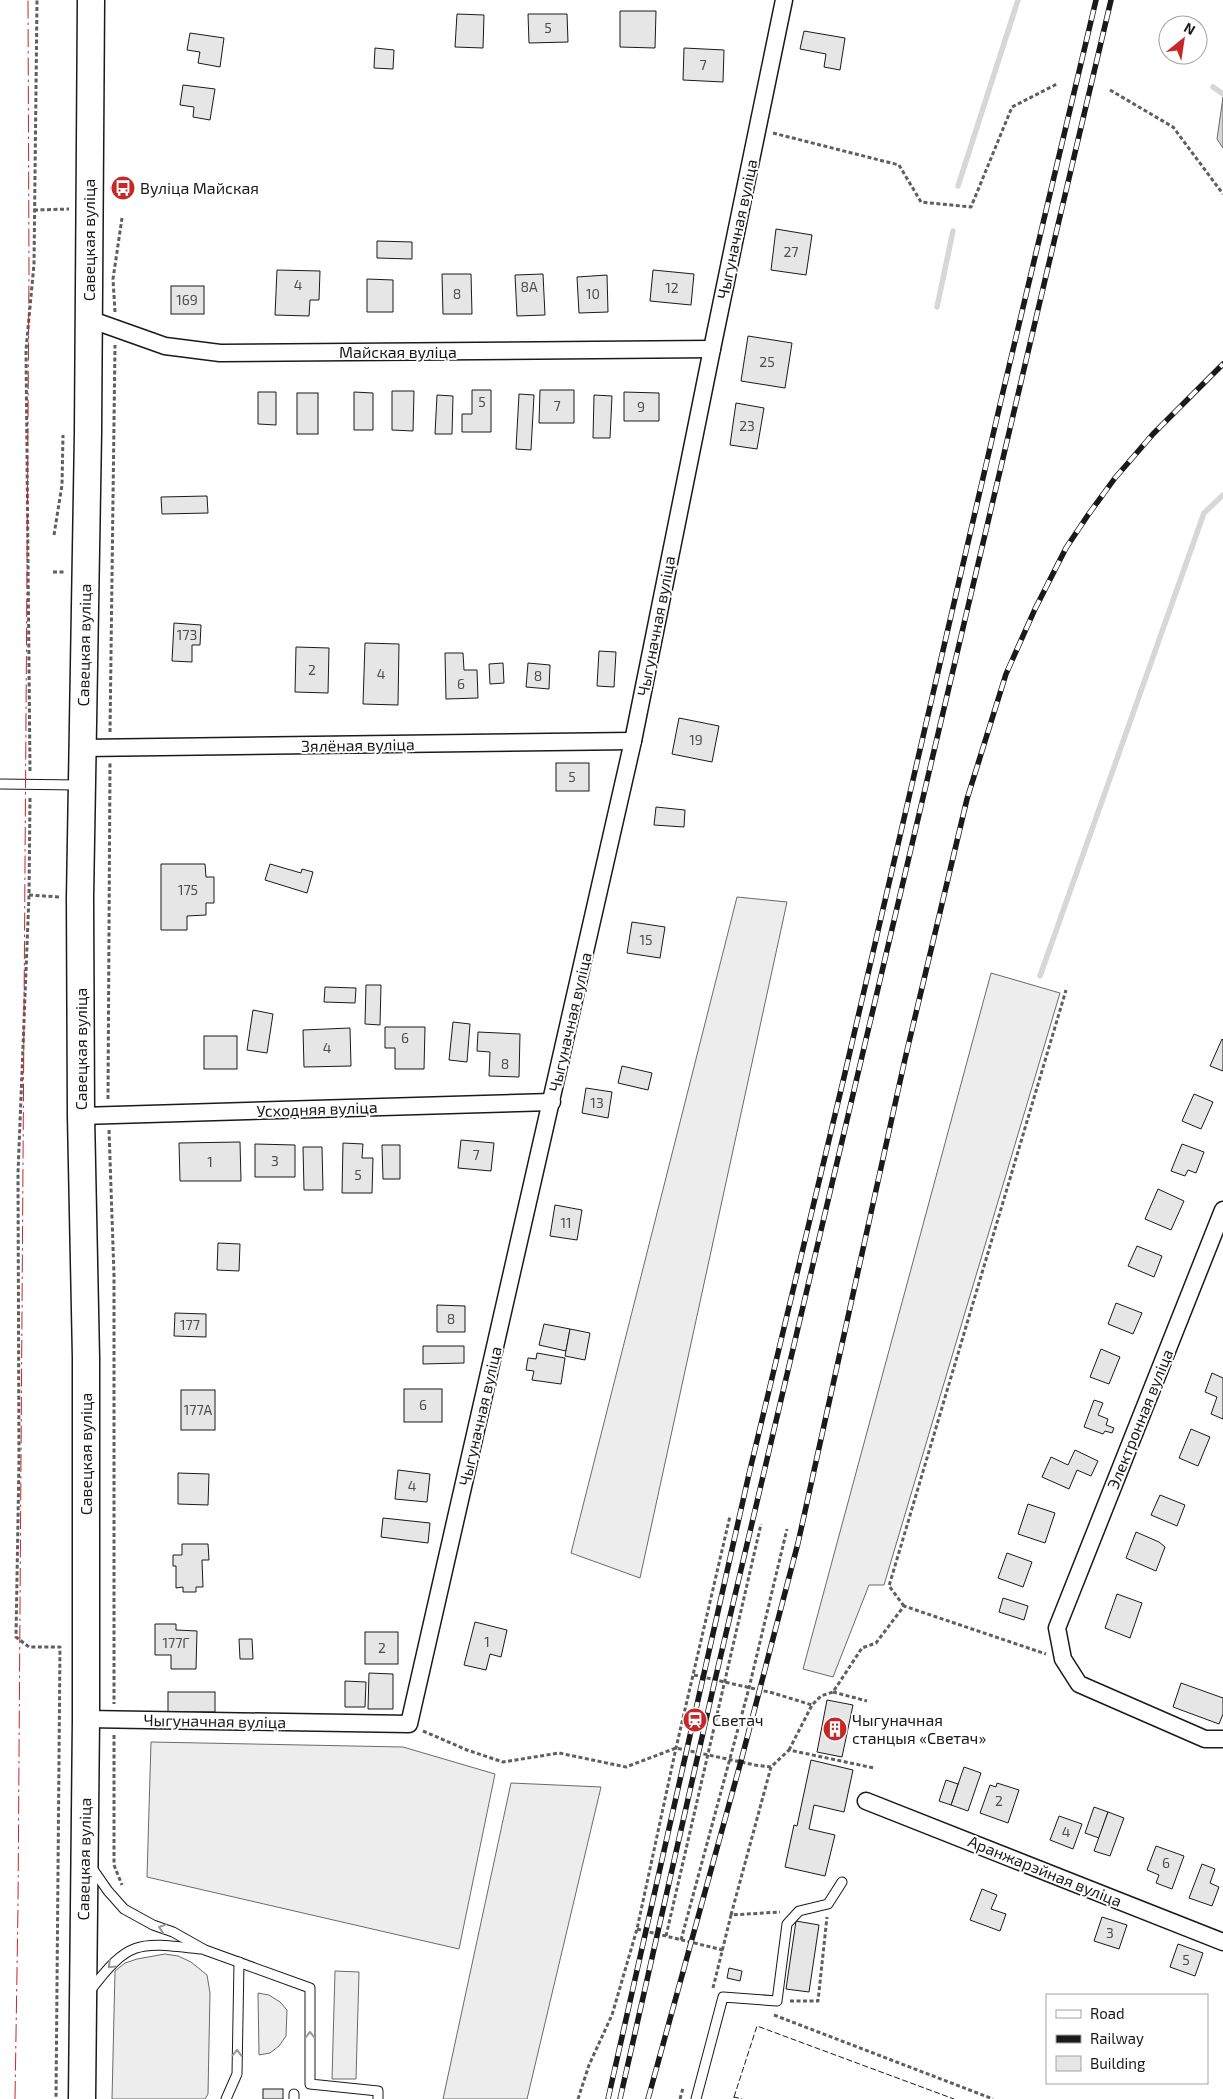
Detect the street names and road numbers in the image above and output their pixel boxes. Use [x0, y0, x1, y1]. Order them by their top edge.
street label: Чыгуначная вуліца [712, 157, 762, 301]
street label: Савецкая вуліца [79, 179, 99, 301]
street label: Майская вуліца [339, 342, 457, 362]
street label: Чыгуначная вуліца [633, 554, 679, 698]
street label: Савецкая вуліца [73, 583, 95, 707]
street label: Зялёная вуліца [301, 734, 415, 756]
street label: Чыгуначная вуліца [544, 950, 596, 1094]
street label: Савецкая вуліца [71, 988, 91, 1110]
street label: Усходняя вуліца [256, 1097, 378, 1121]
street label: Чыгуначная вуліца [454, 1344, 506, 1488]
street label: Электронная вуліца [1103, 1346, 1177, 1492]
street label: Савецкая вуліца [76, 1393, 96, 1515]
street label: Чыгуначная вуліца [144, 1710, 286, 1732]
street label: Савецкая вуліца [73, 1797, 95, 1921]
street label: Аранжарэйная вуліца [965, 1831, 1125, 1911]

